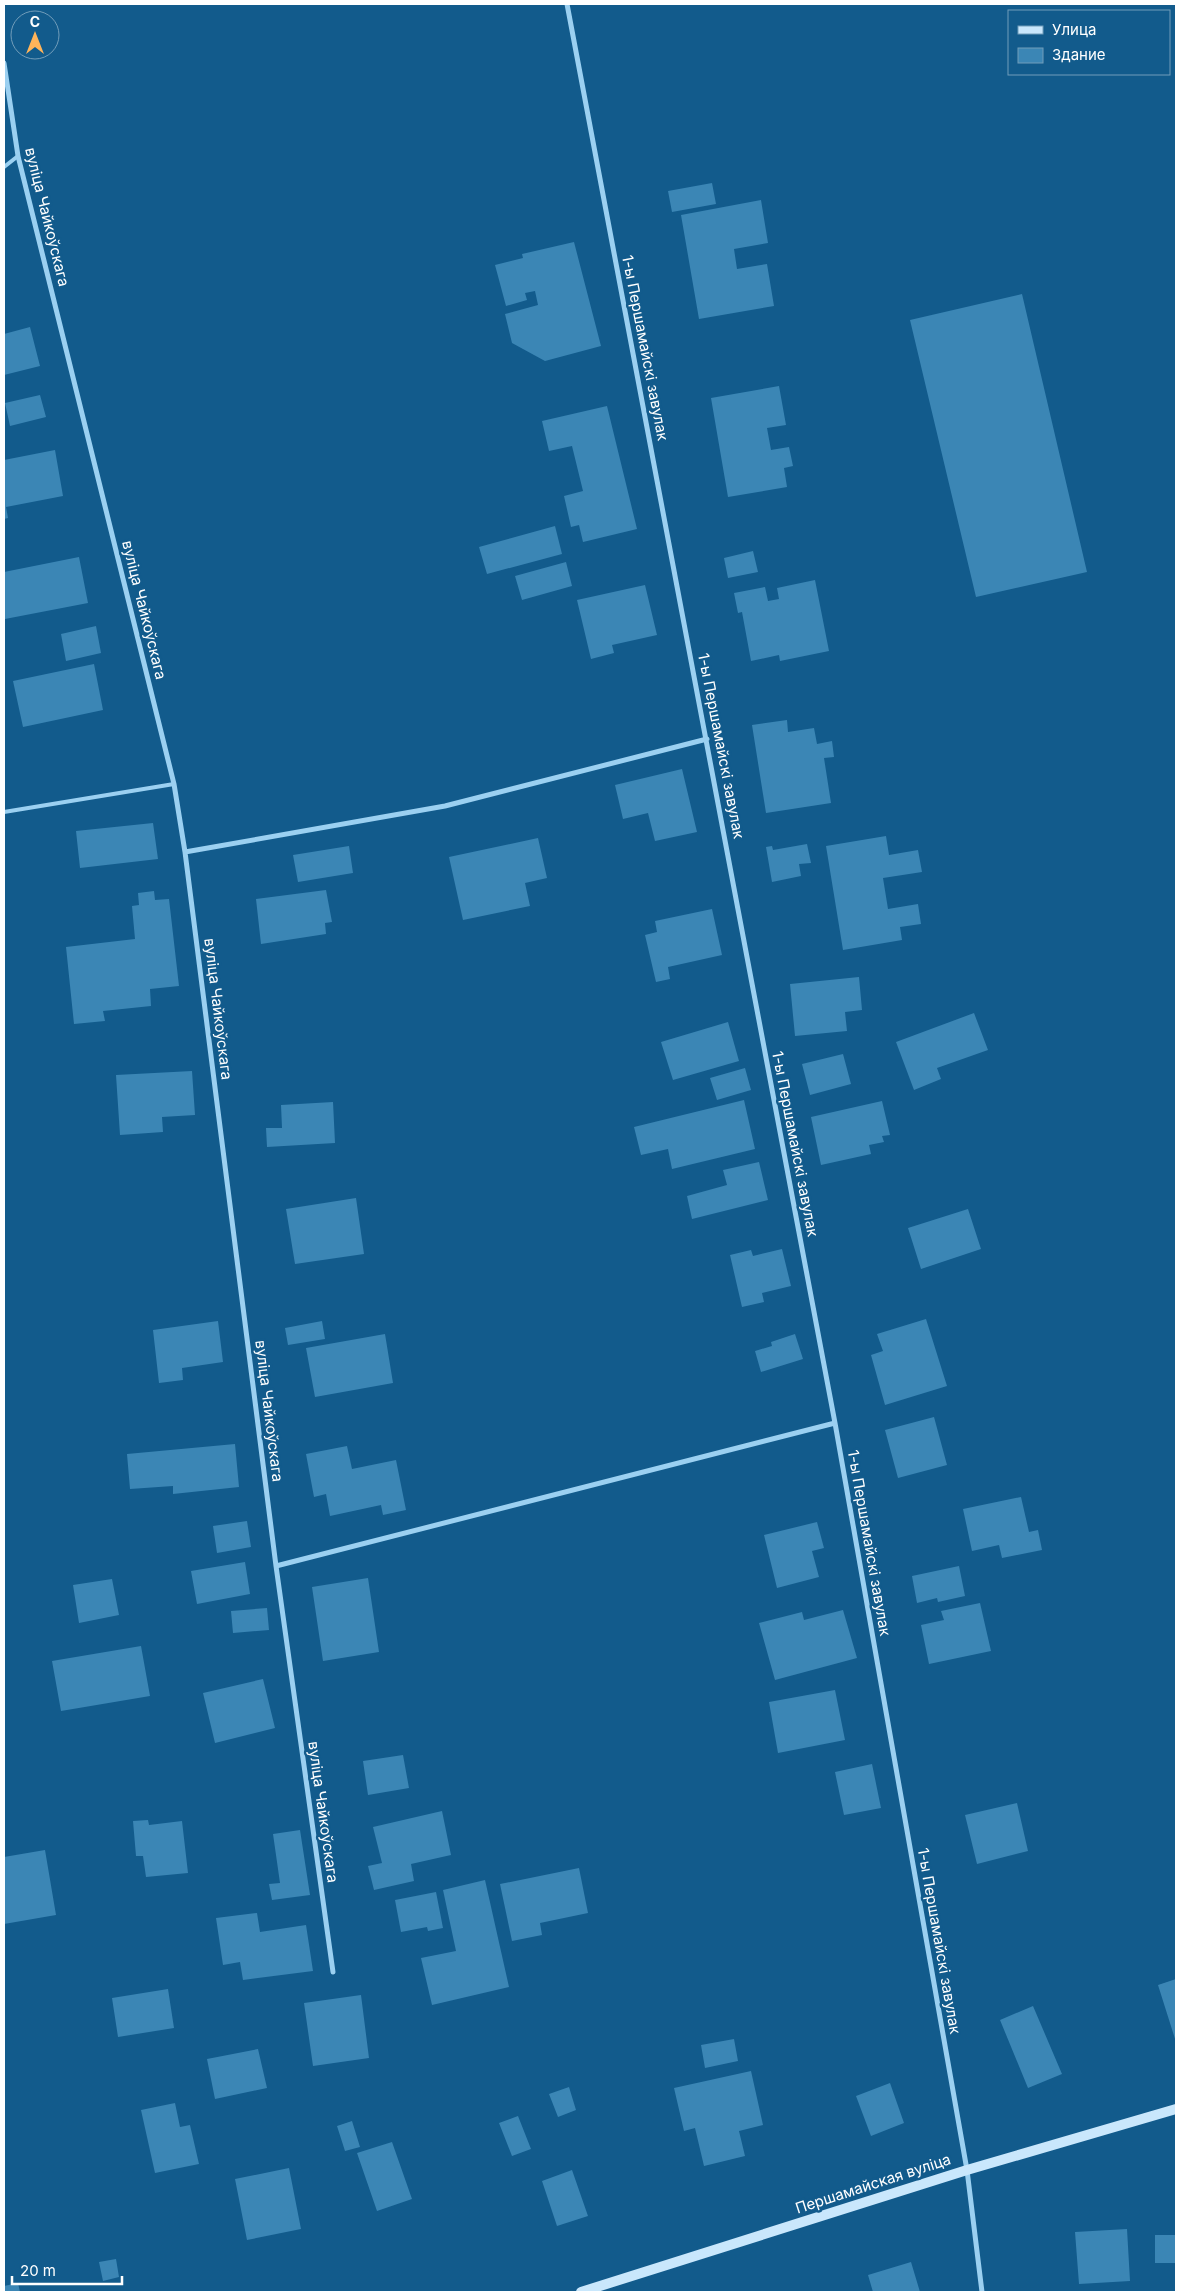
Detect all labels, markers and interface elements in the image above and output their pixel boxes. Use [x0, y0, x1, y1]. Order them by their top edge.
north arrow [10, 10, 60, 60]
legend [1008, 10, 1170, 75]
text: С [30, 13, 40, 30]
text: Улица [1052, 20, 1096, 39]
text: Здание [1052, 45, 1106, 64]
street label: вуліца Чайкоўскага [21, 145, 74, 288]
street label: 1-ы Першамайскі завулак [618, 253, 673, 442]
street label: вуліца Чайкоўскага [118, 538, 171, 681]
street label: 1-ы Першамайскі завулак [694, 651, 749, 840]
street label: вуліца Чайкоўскага [200, 937, 237, 1081]
street label: 1-ы Першамайскі завулак [768, 1049, 823, 1238]
street label: вуліца Чайкоўскага [251, 1339, 288, 1483]
street label: 1-ы Першамайскі завулак [844, 1448, 895, 1637]
street label: вуліца Чайкоўскага [304, 1740, 343, 1884]
street label: 1-ы Першамайскі завулак [914, 1846, 965, 2035]
street label: Першамайская вуліца [793, 2149, 953, 2218]
scale bar [12, 2254, 122, 2286]
text: 20 m [20, 2261, 56, 2280]

